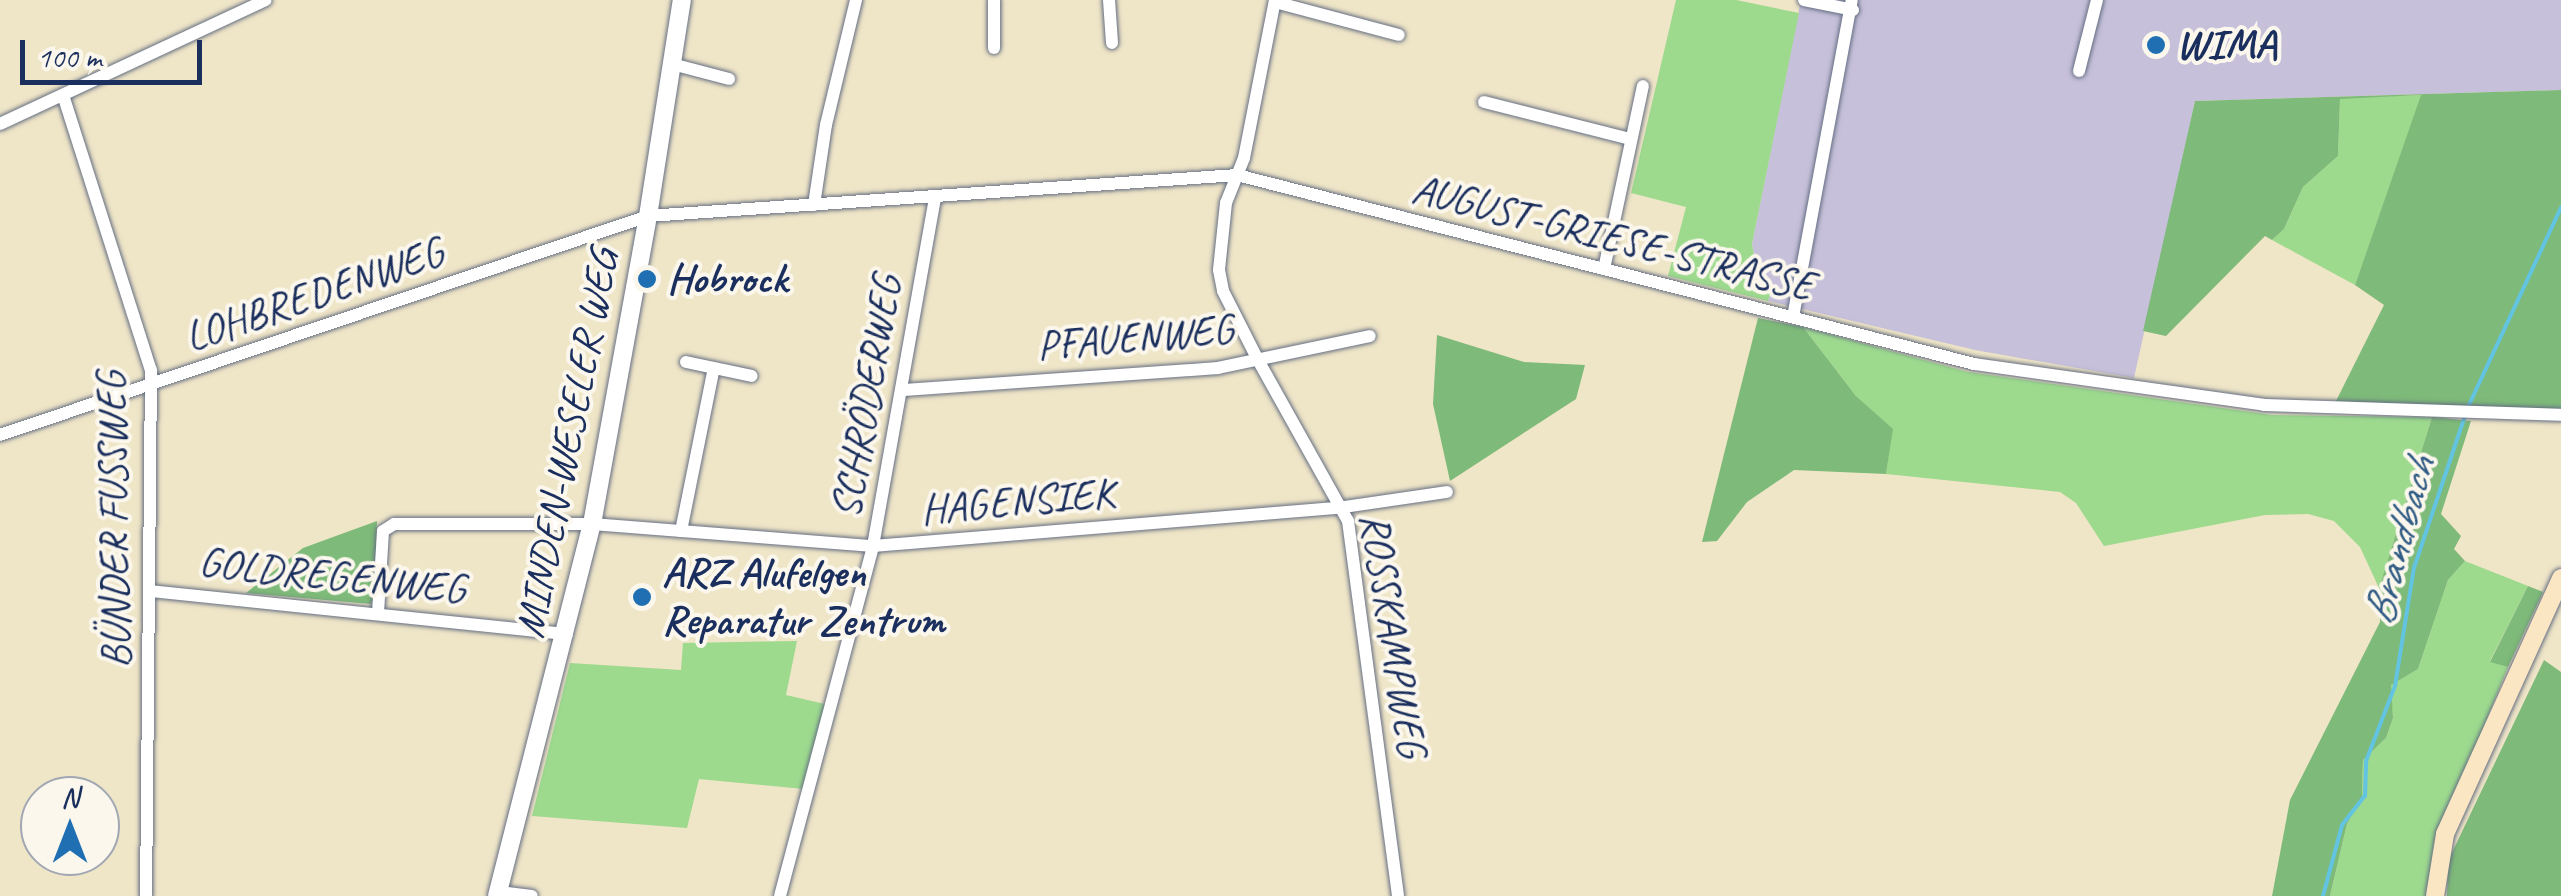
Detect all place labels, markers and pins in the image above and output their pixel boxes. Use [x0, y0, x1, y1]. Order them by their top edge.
place label: WIMA [2176, 20, 2276, 70]
marker: WIMA [2145, 34, 2167, 56]
place label: Hobrock [667, 254, 787, 304]
marker: Hobrock [636, 268, 658, 290]
place label: ARZ Alufelgen Reparatur Zentrum [662, 548, 941, 646]
marker: ARZ Alufelgen Reparatur Zentrum [631, 586, 653, 608]

